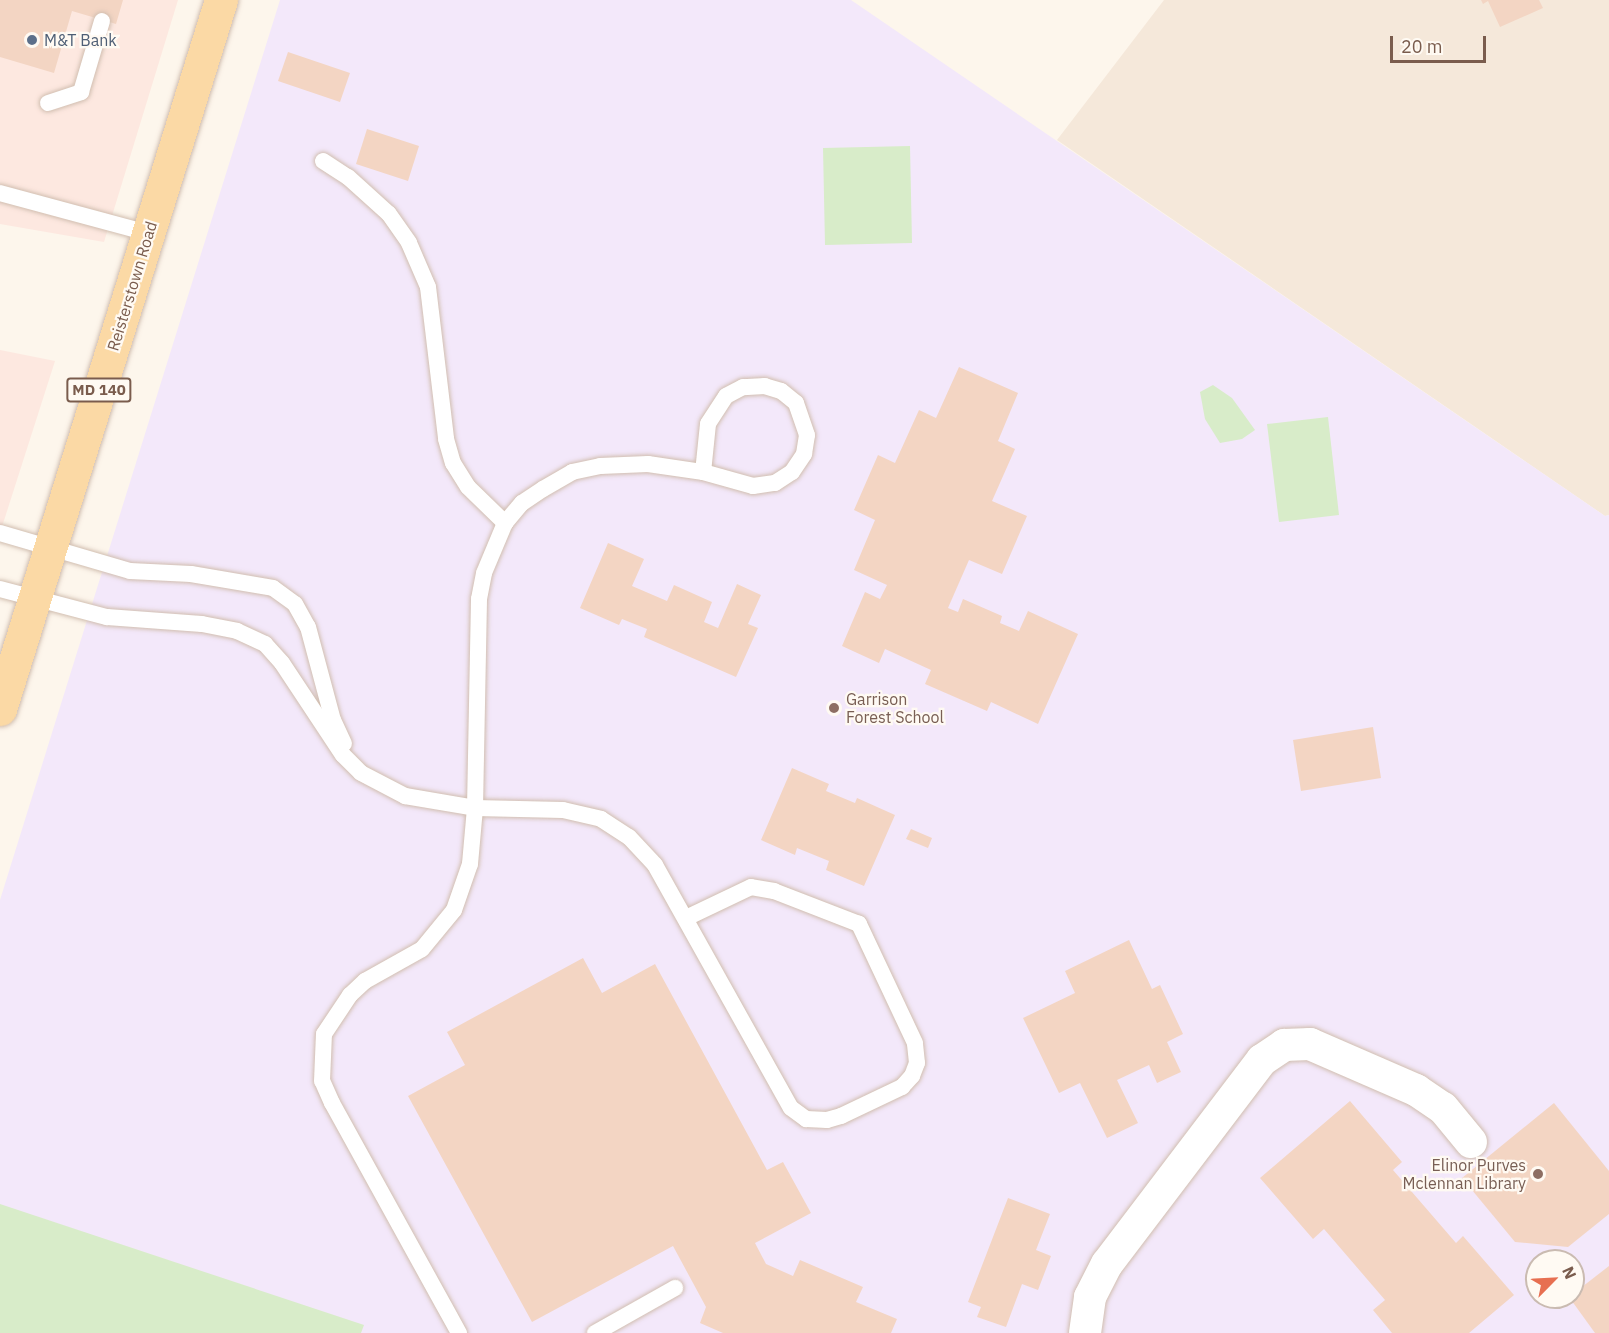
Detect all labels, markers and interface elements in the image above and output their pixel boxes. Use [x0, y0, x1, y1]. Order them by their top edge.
scale bar [1393, 24, 1489, 62]
place label: M&T Bank [44, 30, 117, 50]
marker: M&T Bank [25, 33, 39, 47]
text: 20 m [1401, 35, 1443, 58]
street label: Reisterstown Road [103, 219, 161, 353]
road number: MD 140 [66, 378, 132, 402]
place label: Garrison Forest School [846, 689, 944, 727]
marker: Garrison Forest School [827, 701, 841, 715]
place label: Elinor Purves Mclennan Library [1403, 1155, 1526, 1193]
marker: Elinor Purves Mclennan Library [1531, 1167, 1545, 1181]
north arrow [1525, 1249, 1585, 1309]
text: N [1558, 1263, 1581, 1282]

